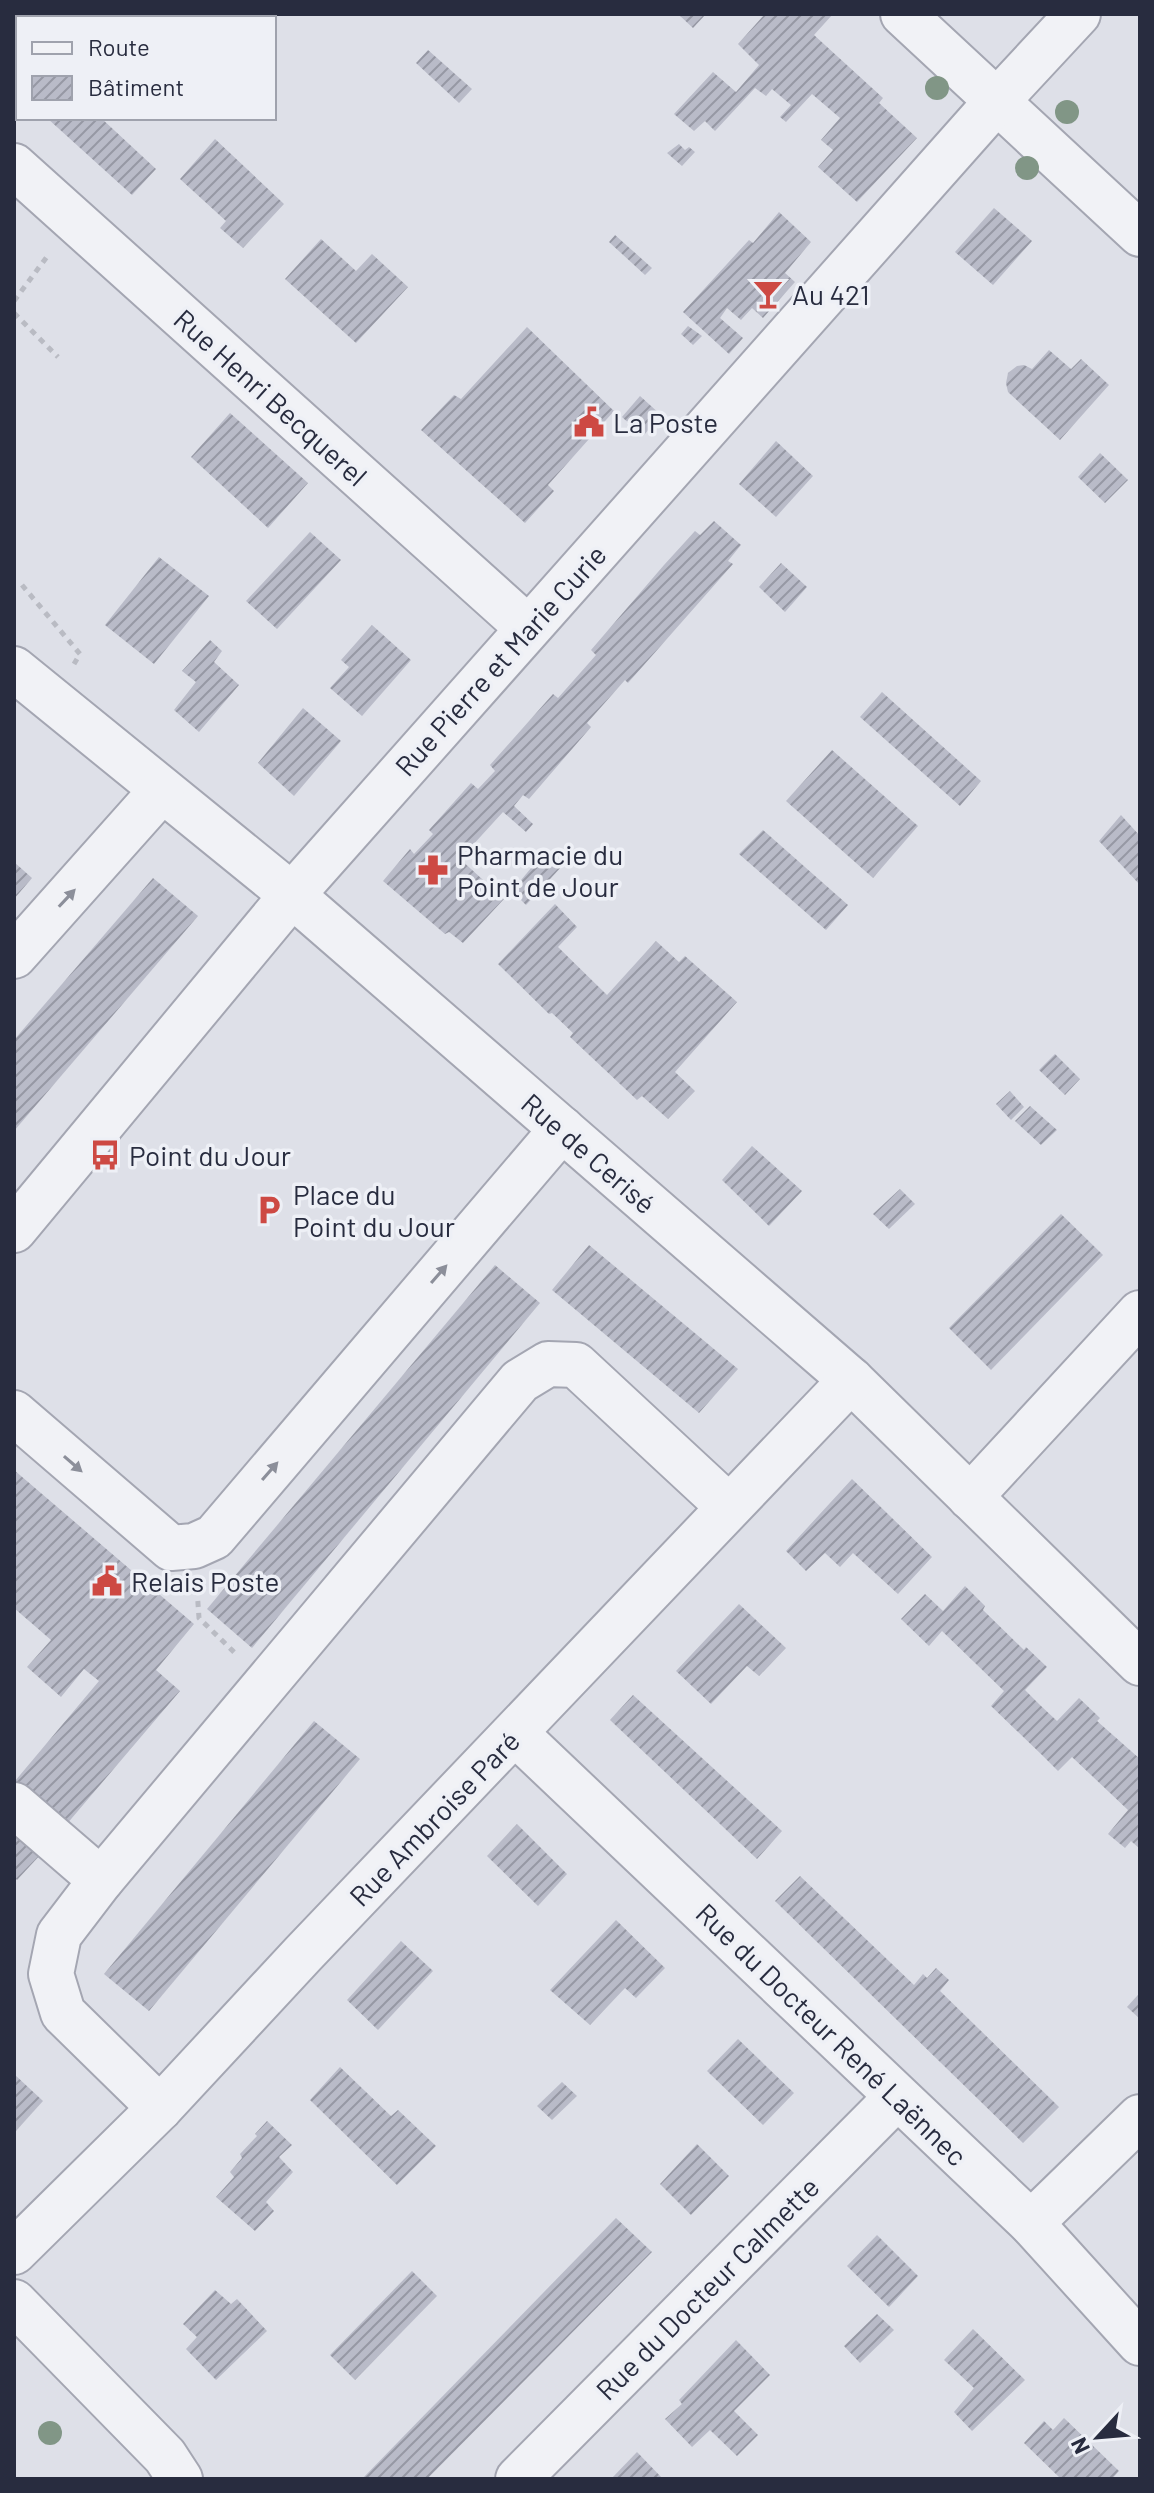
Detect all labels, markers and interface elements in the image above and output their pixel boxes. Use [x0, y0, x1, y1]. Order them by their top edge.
legend [16, 16, 276, 120]
text: Route [88, 32, 150, 61]
text: Bâtiment [88, 72, 184, 101]
bar icon: Au 421 [751, 277, 785, 311]
place label: Au 421 [792, 277, 869, 311]
street label: Rue Henri Becquerel [168, 301, 374, 493]
public building icon: La Poste [572, 405, 606, 439]
place label: La Poste [613, 405, 718, 439]
street label: Rue Pierre et Marie Curie [387, 538, 613, 782]
place label: Pharmacie du Point de Jour [457, 837, 623, 903]
pharmacy icon: Pharmacie du Point de Jour [416, 853, 450, 887]
one-way arrow [57, 889, 75, 908]
street label: Rue de Cerisé [515, 1086, 663, 1220]
bus stop icon: Point du Jour [88, 1138, 122, 1172]
place label: Point du Jour [129, 1138, 291, 1172]
place label: Place du Point du Jour [293, 1177, 455, 1243]
parking icon: Place du Point du Jour [252, 1193, 286, 1227]
one-way arrow [430, 1264, 447, 1284]
one-way arrow [63, 1455, 83, 1472]
one-way arrow [261, 1462, 278, 1482]
public building icon: Relais Poste [90, 1564, 124, 1598]
place label: Relais Poste [131, 1564, 279, 1598]
street label: Rue Ambroise Paré [342, 1723, 526, 1913]
street label: Rue du Docteur René Laënnec [690, 1896, 974, 2172]
street label: Rue du Docteur Calmette [588, 2169, 826, 2407]
north arrow [1058, 2397, 1138, 2477]
text: N [1064, 2434, 1094, 2458]

